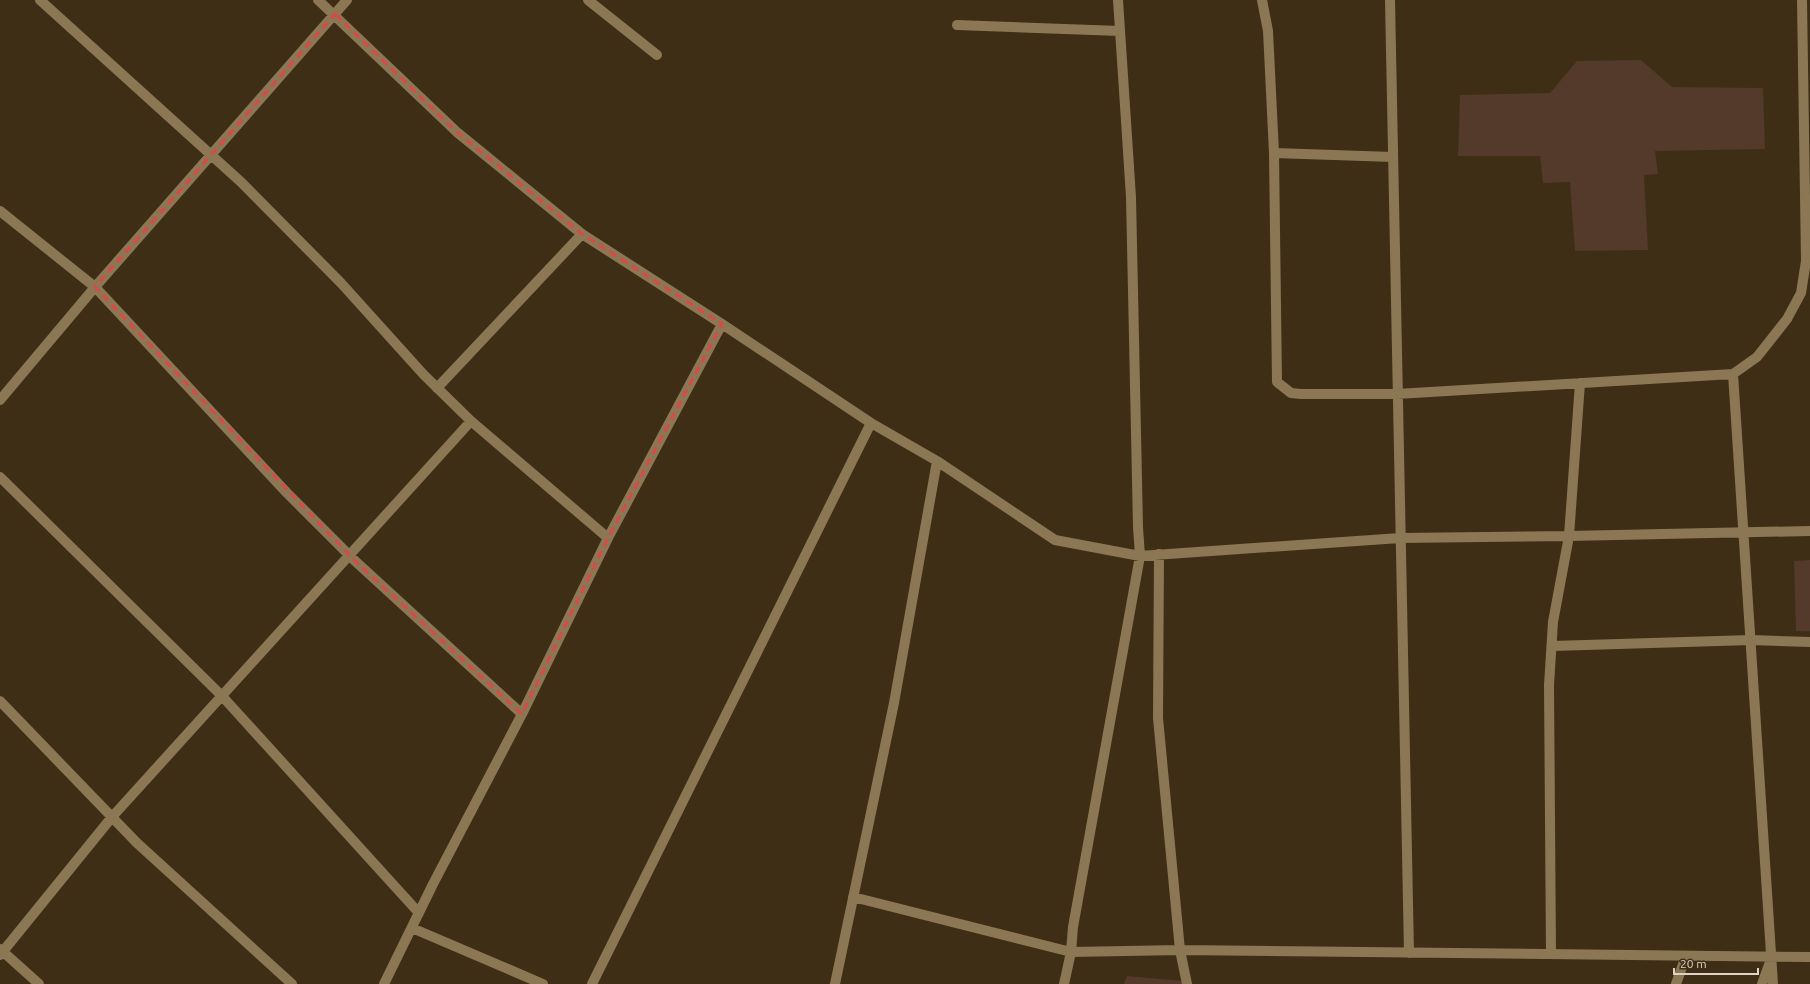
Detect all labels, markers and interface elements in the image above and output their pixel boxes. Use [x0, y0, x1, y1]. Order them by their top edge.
scale bar [1674, 950, 1758, 976]
text: 20 m [1680, 957, 1707, 970]

